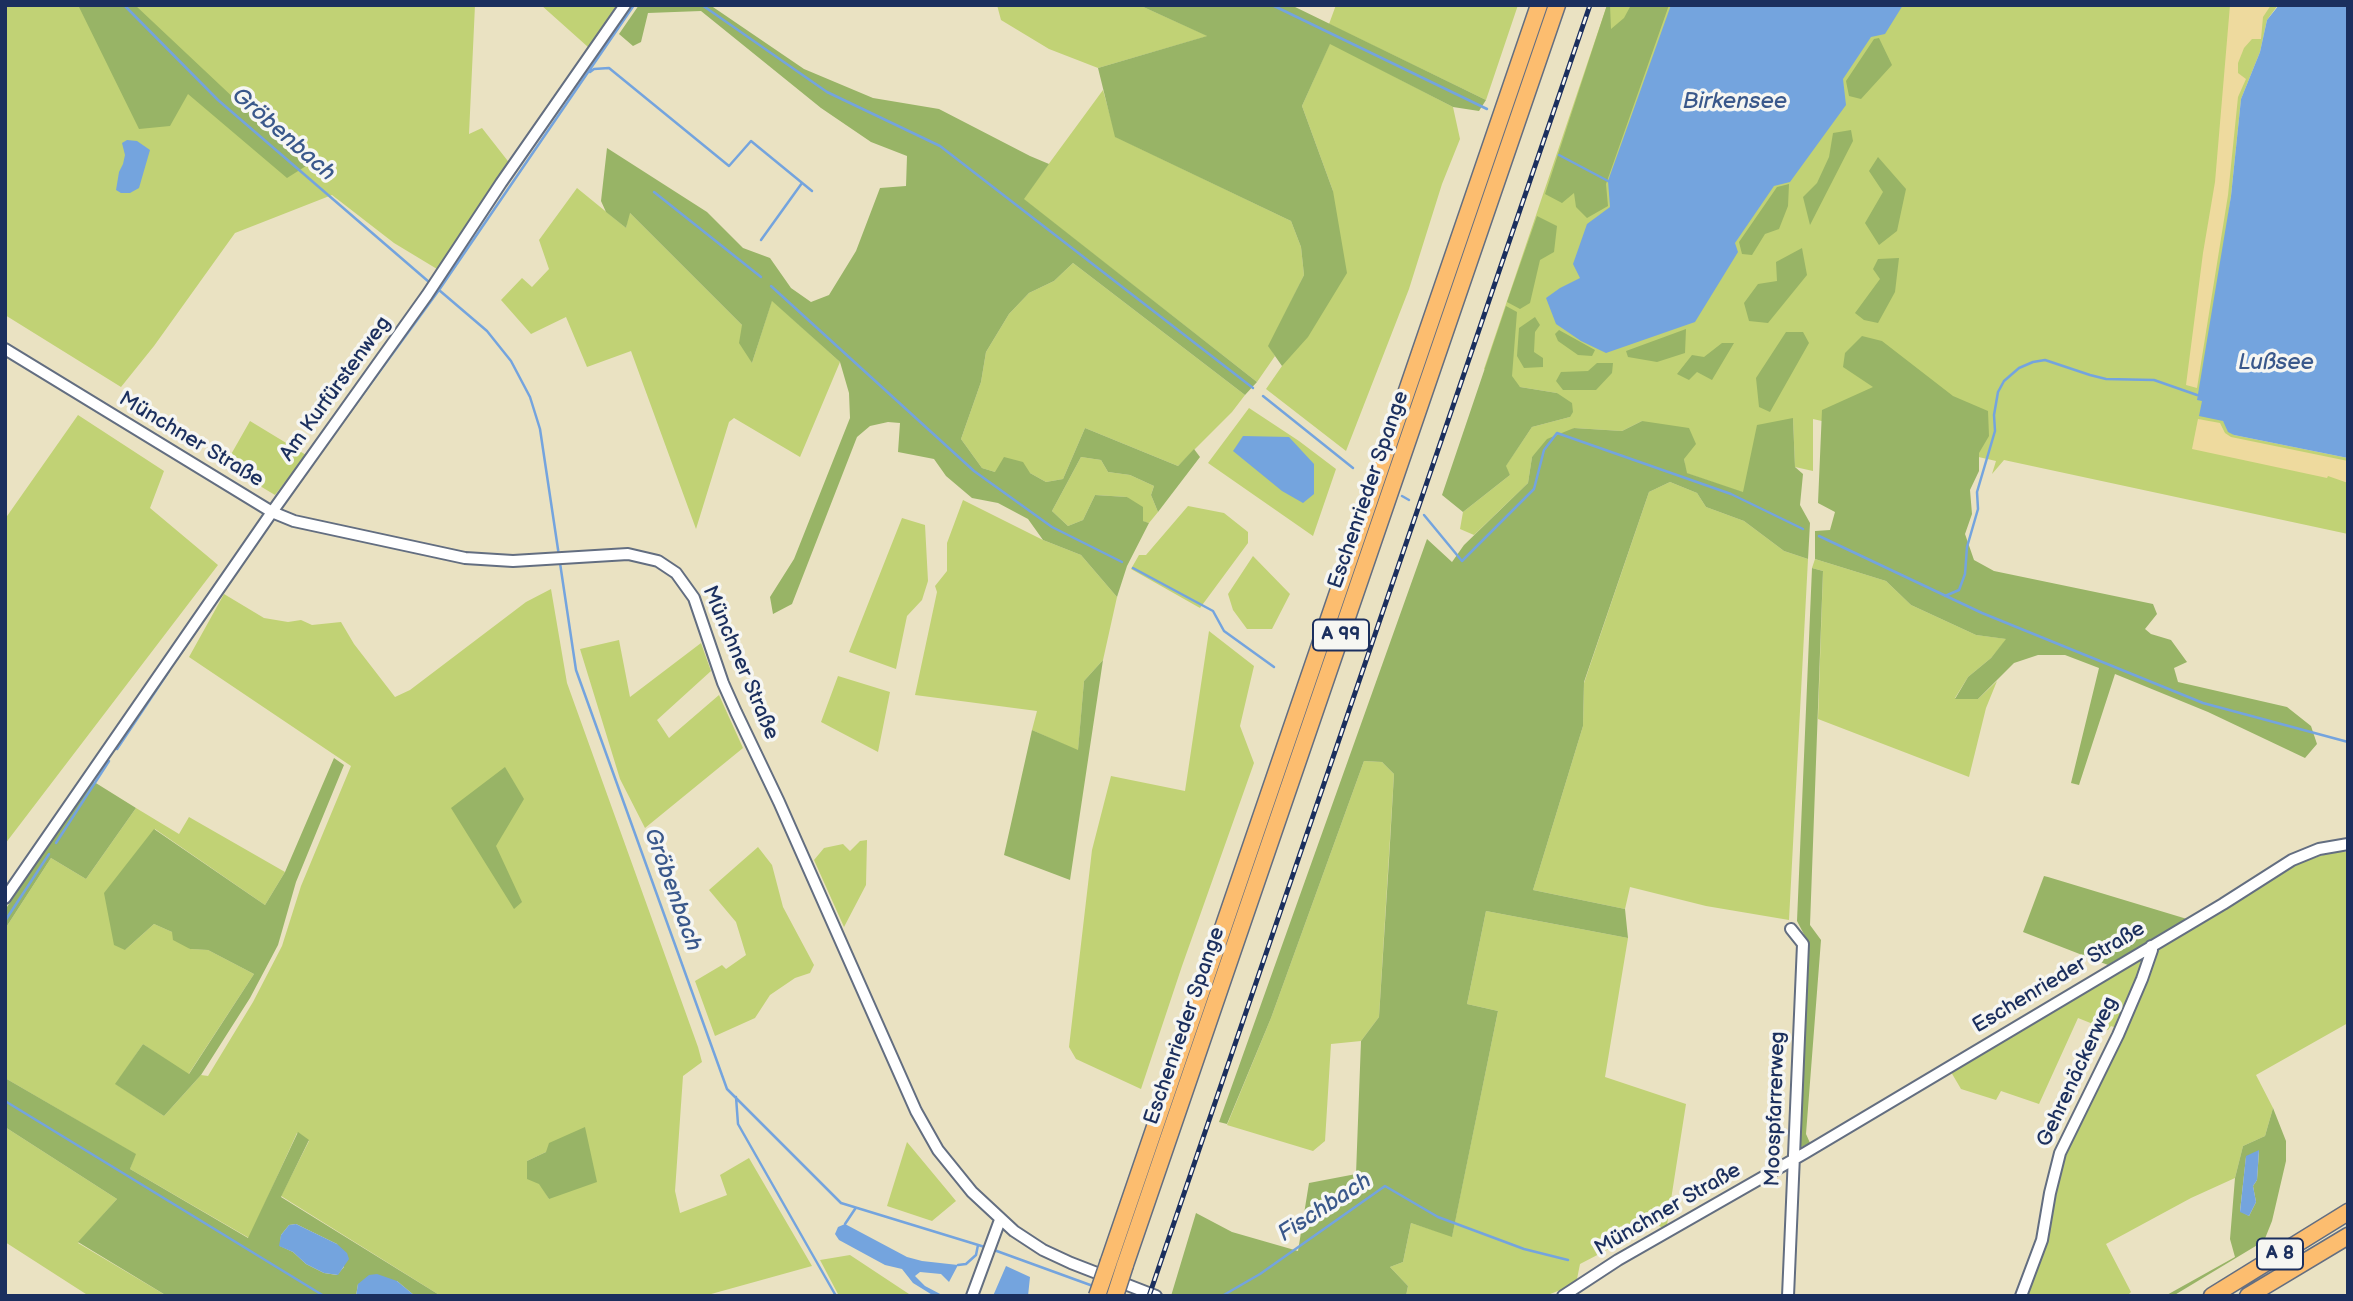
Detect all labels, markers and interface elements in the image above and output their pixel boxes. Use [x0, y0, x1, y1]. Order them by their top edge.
water label: Gröbenbach [225, 82, 341, 188]
water label: Birkensee [1683, 88, 1787, 116]
street label: Am Kurfürstenweg [275, 312, 397, 466]
water label: Lußsee [2238, 349, 2314, 377]
street label: Münchner Straße [114, 387, 268, 493]
street label: Eschenrieder Spange [1323, 388, 1415, 592]
street label: Münchner Straße [696, 582, 784, 744]
road number: A 99 [1313, 620, 1369, 650]
water label: Gröbenbach [637, 825, 707, 955]
street label: Eschenrieder Straße [1968, 917, 2150, 1039]
street label: Eschenrieder Spange [1139, 924, 1231, 1128]
street label: Gehrenäckerweg [2032, 993, 2124, 1151]
street label: Moospfarrerweg [1761, 1031, 1791, 1187]
street label: Münchner Straße [1590, 1158, 1746, 1262]
water label: Fischbach [1273, 1168, 1377, 1248]
road number: A 8 [2257, 1238, 2303, 1270]

